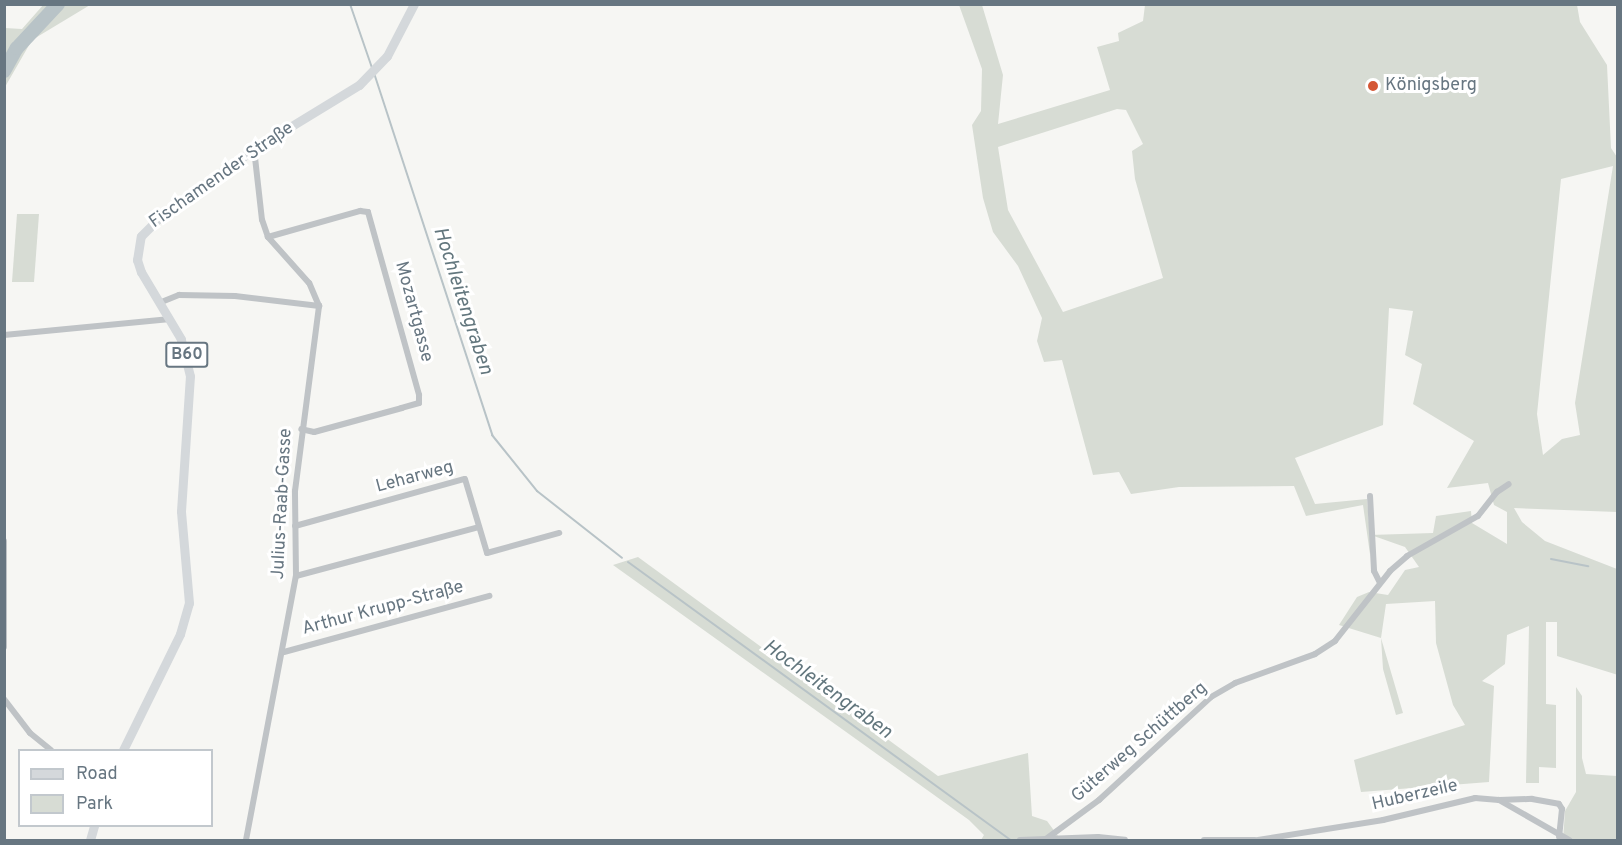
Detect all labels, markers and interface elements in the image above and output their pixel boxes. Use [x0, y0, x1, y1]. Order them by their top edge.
place label: Königsberg [1385, 75, 1477, 97]
marker: Königsberg [1366, 79, 1380, 93]
street label: Fischamender Straße [146, 118, 298, 234]
water label: Hochleitengraben [427, 224, 497, 378]
street label: Mozartgasse [389, 259, 437, 365]
road number: B60 [164, 342, 210, 368]
street label: Julius-Raab-Gasse [268, 428, 298, 580]
street label: Leharweg [374, 457, 456, 499]
street label: Arthur Krupp-Straße [300, 577, 466, 641]
water label: Hochleitengraben [758, 635, 896, 745]
street label: Güterweg Schüttberg [1068, 678, 1212, 808]
legend [18, 749, 213, 827]
text: Road [76, 763, 118, 786]
street label: Huberzeile [1370, 776, 1460, 816]
text: Park [76, 793, 113, 816]

